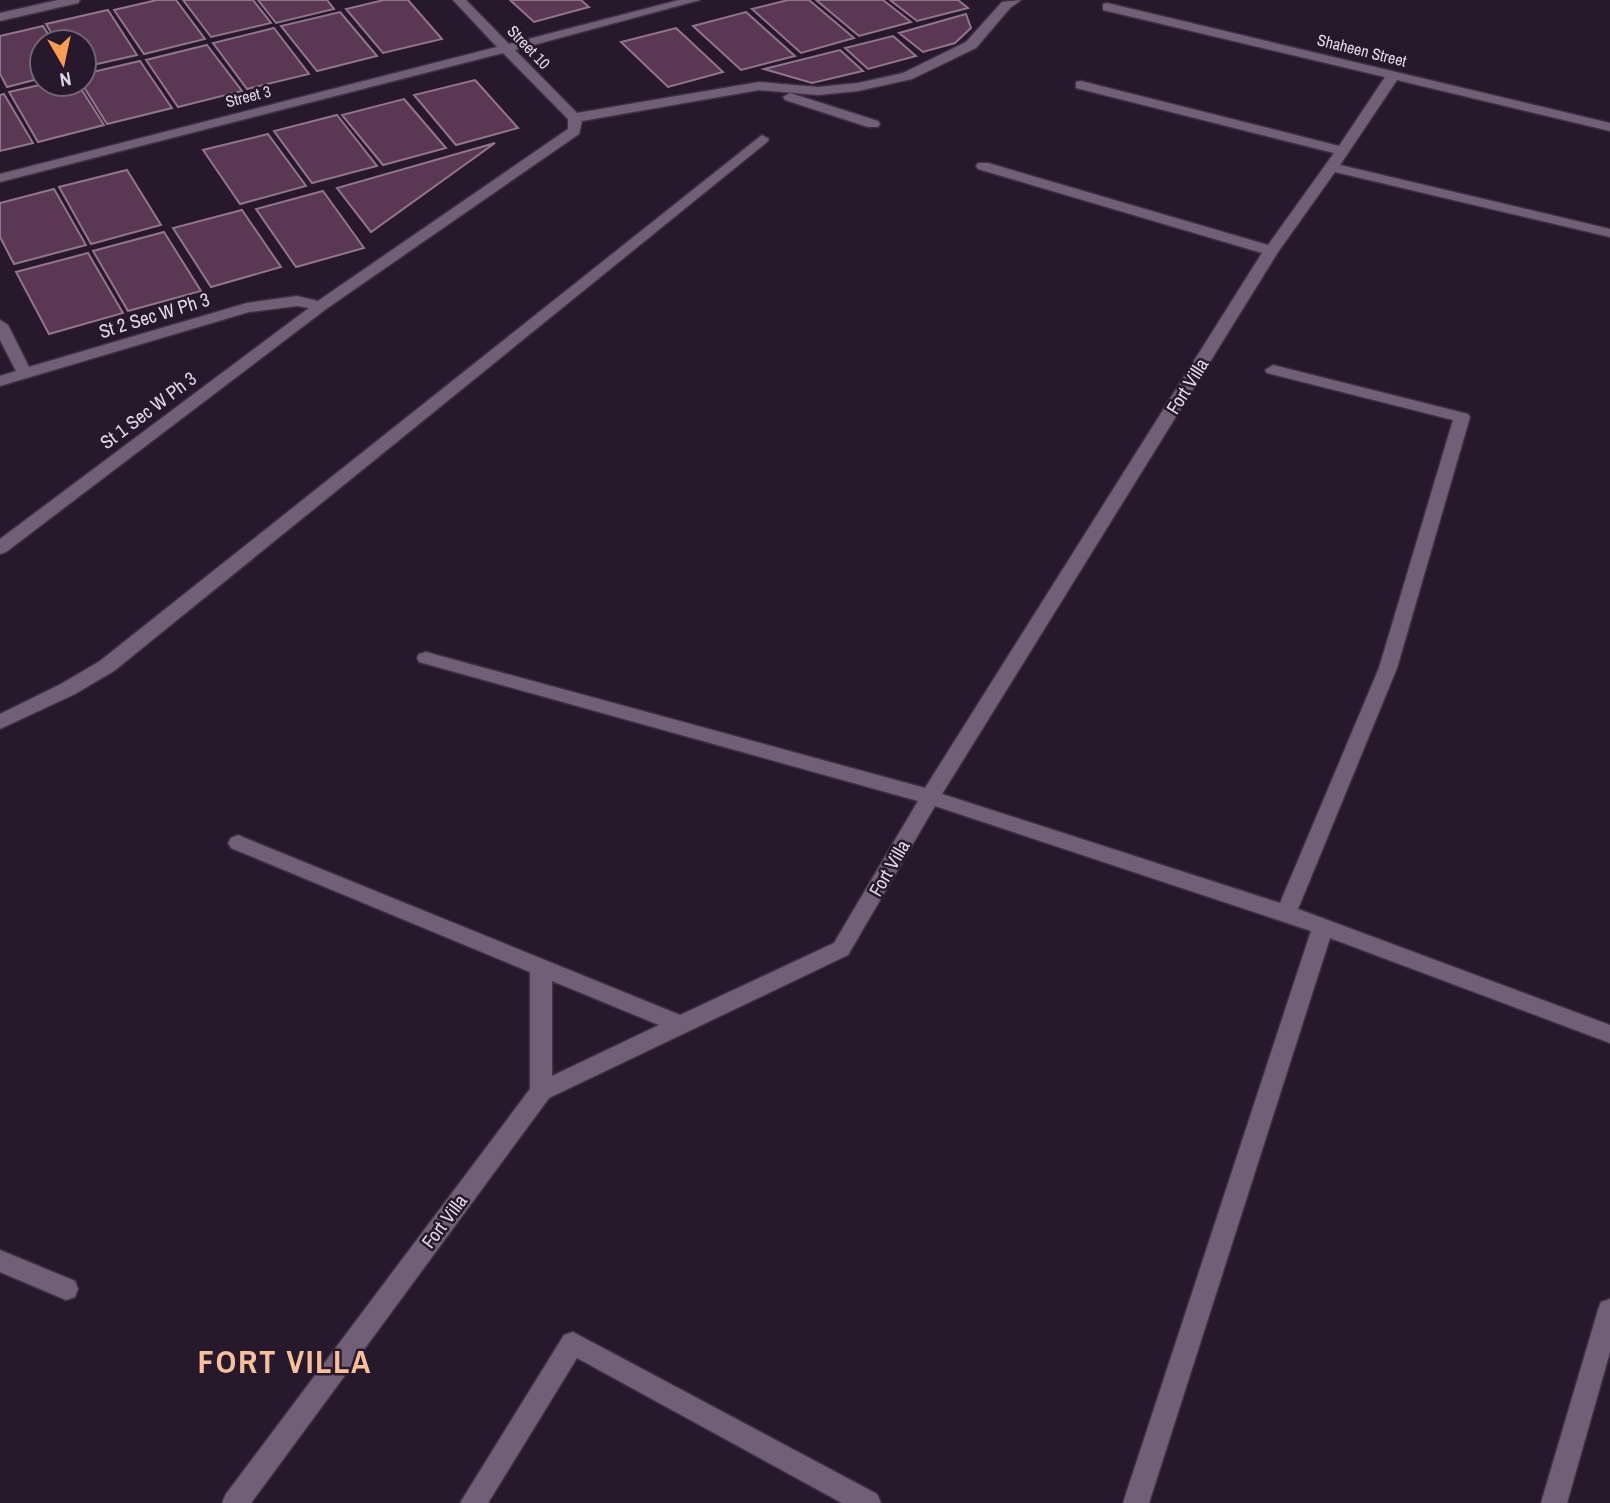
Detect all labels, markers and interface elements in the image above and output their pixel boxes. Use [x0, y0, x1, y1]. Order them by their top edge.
street label: Street 10 [503, 20, 555, 74]
north arrow [28, 28, 98, 98]
street label: Shaheen Street [1315, 28, 1409, 72]
text: N [58, 66, 73, 94]
street label: Street 3 [223, 80, 273, 112]
street label: St 2 Sec W Ph 3 [96, 286, 212, 344]
street label: Fort Villa [1160, 353, 1214, 419]
street label: St 1 Sec W Ph 3 [95, 365, 201, 455]
street label: Fort Villa [862, 835, 916, 901]
street label: Fort Villa [415, 1188, 473, 1253]
district label: FORT VILLA [198, 1340, 372, 1383]

